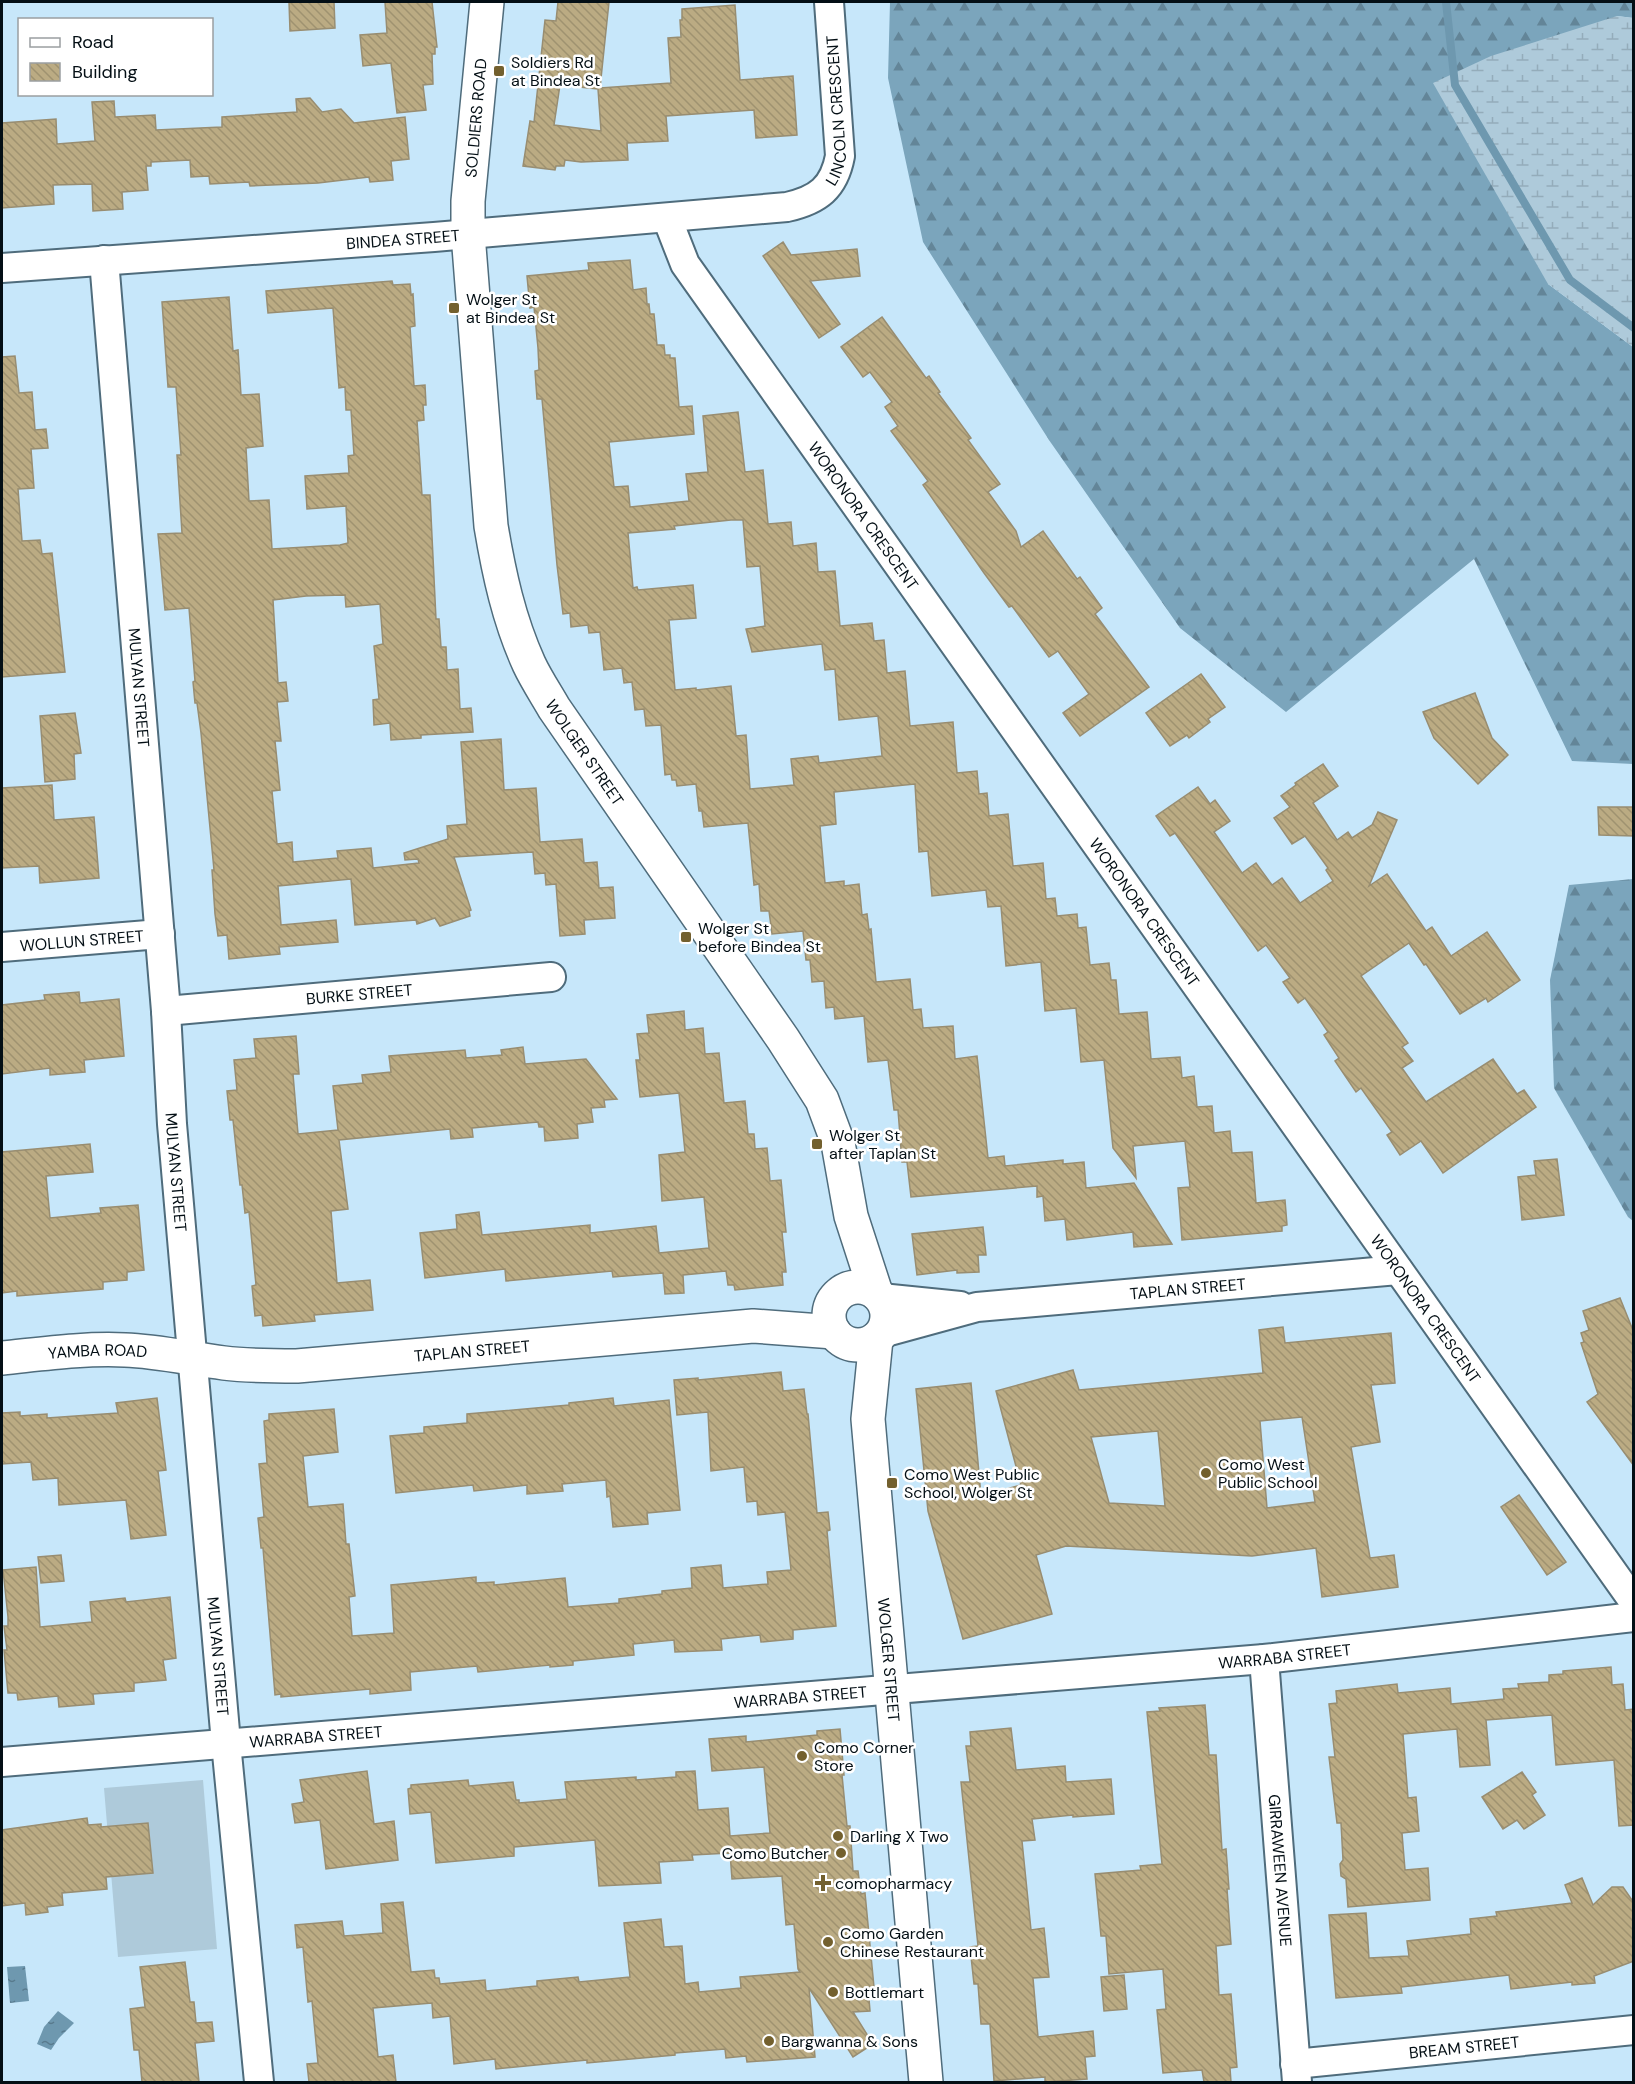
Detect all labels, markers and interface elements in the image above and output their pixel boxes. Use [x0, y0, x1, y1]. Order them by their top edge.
legend [18, 18, 213, 96]
text: Road [72, 30, 114, 54]
street label: LINCOLN CRESCENT [820, 35, 851, 189]
place label: Soldiers Rd at Bindea St [511, 52, 600, 91]
street label: SOLDIERS ROAD [460, 57, 492, 179]
text: Building [72, 60, 137, 84]
marker: Soldiers Rd at Bindea St [492, 64, 506, 78]
street label: BINDEA STREET [345, 224, 461, 254]
place label: Wolger St at Bindea St [466, 289, 555, 328]
marker: Wolger St at Bindea St [447, 301, 461, 315]
street label: WORONORA CRESCENT [804, 437, 923, 594]
street label: MULYAN STREET [124, 627, 155, 748]
street label: WOLGER STREET [541, 696, 629, 810]
street label: WORONORA CRESCENT [1085, 834, 1205, 990]
place label: Wolger St before Bindea St [698, 918, 821, 957]
street label: WOLLUN STREET [19, 925, 145, 956]
marker: Wolger St before Bindea St [679, 930, 693, 944]
street label: BURKE STREET [305, 979, 413, 1009]
street label: MULYAN STREET [161, 1112, 192, 1233]
place label: Wolger St after Taplan St [829, 1125, 936, 1164]
marker: Wolger St after Taplan St [810, 1137, 824, 1151]
street label: WORONORA CRESCENT [1366, 1230, 1486, 1387]
street label: TAPLAN STREET [1129, 1273, 1247, 1304]
street label: TAPLAN STREET [413, 1335, 531, 1366]
street label: YAMBA ROAD [47, 1339, 148, 1364]
place label: Como West Public School [1218, 1454, 1317, 1493]
place label: Como West Public School, Wolger St [904, 1464, 1040, 1503]
marker: Como West Public School [1199, 1466, 1213, 1480]
marker: Como West Public School, Wolger St [885, 1476, 899, 1490]
street label: MULYAN STREET [203, 1596, 234, 1717]
street label: WOLGER STREET [873, 1597, 905, 1723]
street label: WARRABA STREET [1217, 1639, 1352, 1673]
street label: WARRABA STREET [733, 1681, 868, 1713]
street label: WARRABA STREET [249, 1720, 383, 1752]
place label: Como Corner Store [814, 1737, 914, 1776]
marker: Como Corner Store [795, 1749, 809, 1763]
street label: GIRRAWEEN AVENUE [1264, 1793, 1297, 1947]
place label: Darling X Two [850, 1826, 949, 1847]
marker: Darling X Two [831, 1829, 845, 1843]
place label: Como Butcher [722, 1843, 829, 1864]
marker: Como Butcher [834, 1846, 848, 1860]
place label: comopharmacy [835, 1873, 952, 1894]
marker: comopharmacy [816, 1876, 830, 1890]
place label: Como Garden Chinese Restaurant [840, 1923, 984, 1962]
marker: Como Garden Chinese Restaurant [821, 1935, 835, 1949]
place label: Bottlemart [845, 1982, 924, 2003]
marker: Bottlemart [826, 1985, 840, 1999]
place label: Bargwanna & Sons [781, 2031, 918, 2052]
street label: BREAM STREET [1408, 2031, 1521, 2063]
marker: Bargwanna & Sons [762, 2034, 776, 2048]

